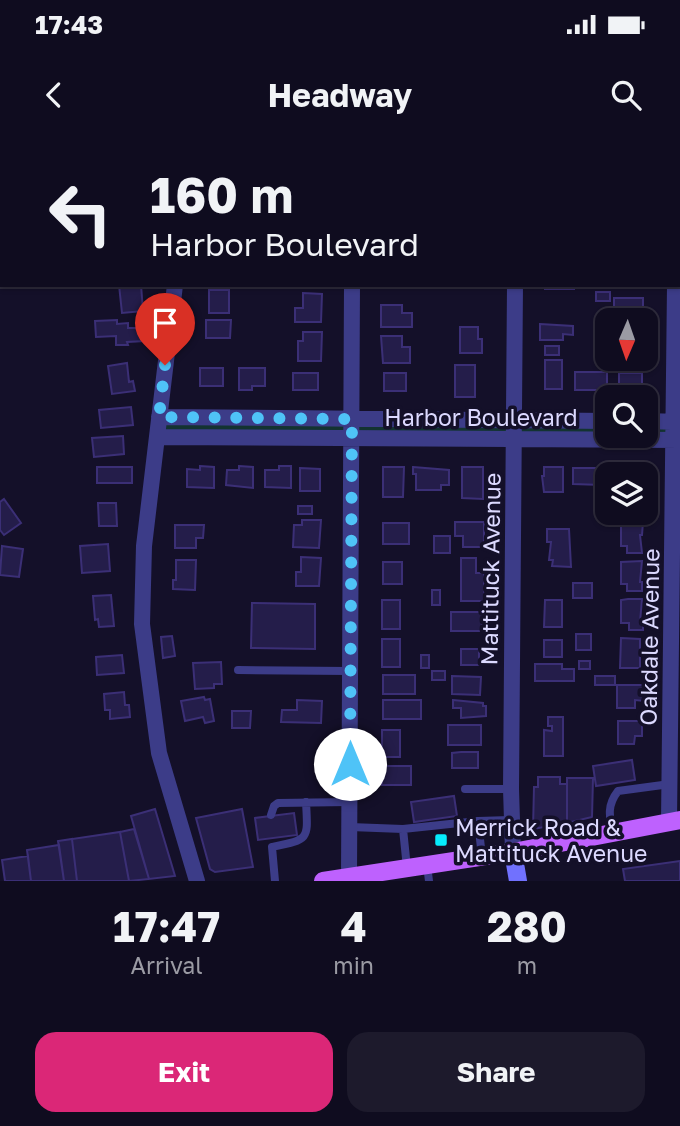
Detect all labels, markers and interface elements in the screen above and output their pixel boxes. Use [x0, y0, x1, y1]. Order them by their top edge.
text: 17:43 [35, 9, 103, 40]
icon: back [35, 76, 73, 114]
text: Headway [268, 76, 412, 114]
icon: search [607, 76, 645, 114]
text: 160 m [150, 165, 293, 224]
icon: left [35, 168, 126, 259]
text: Harbor Boulevard [150, 225, 419, 263]
pin [135, 293, 195, 365]
icon: arrive [146, 304, 184, 342]
north arrow [595, 308, 658, 371]
map controls [595, 308, 658, 525]
button: search [595, 385, 658, 448]
street label: Harbor Boulevard [384, 403, 578, 431]
button: layers [595, 462, 658, 525]
street label: Mattituck Avenue [474, 473, 506, 665]
street label: Oakdale Avenue [633, 548, 665, 726]
position arrow [313, 727, 387, 801]
place label: Merrick Road & Mattituck Avenue [455, 813, 647, 867]
marker: Merrick Road & Mattituck Avenue [433, 832, 449, 848]
text: 17:47 [113, 901, 220, 951]
text: 4 [341, 901, 367, 951]
text: 280 [487, 901, 567, 951]
text: Arrival [131, 951, 203, 979]
text: min [333, 951, 374, 979]
text: m [517, 951, 537, 979]
button: Exit [35, 1032, 333, 1112]
button: Share [347, 1032, 645, 1112]

